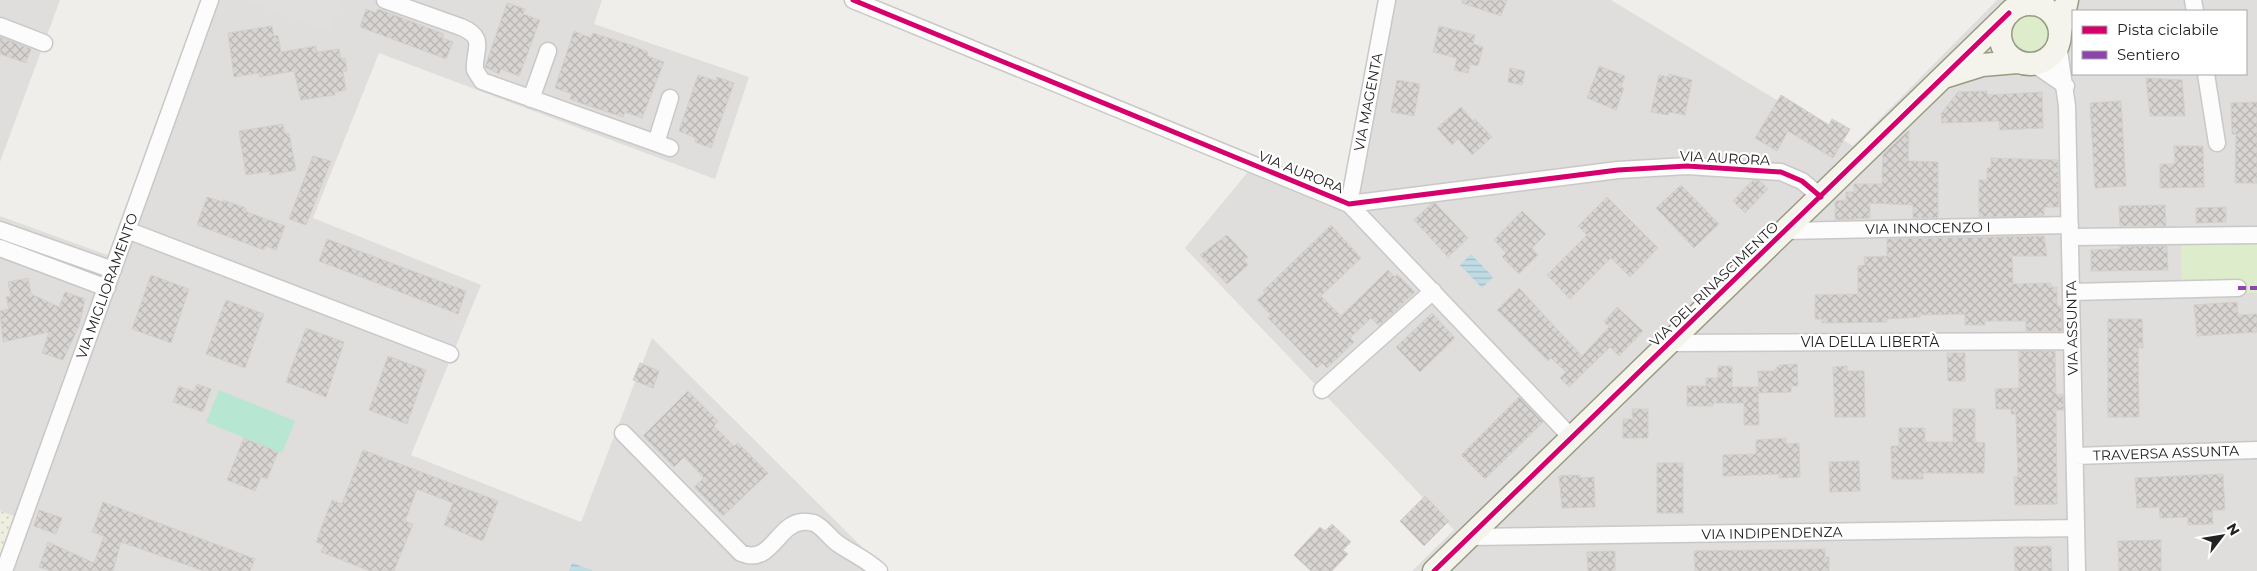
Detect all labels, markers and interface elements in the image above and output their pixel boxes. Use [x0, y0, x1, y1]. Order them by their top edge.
legend [2072, 10, 2247, 75]
text: Pista ciclabile [2117, 20, 2219, 39]
text: Sentiero [2117, 45, 2180, 64]
street label: VIA MAGENTA [1350, 50, 1387, 153]
street label: VIA AURORA [1256, 147, 1347, 198]
street label: VIA AURORA [1679, 147, 1772, 169]
street label: VIA MIGLIORAMENTO [72, 210, 142, 361]
street label: VIA DEL RINASCIMENTO [1646, 217, 1783, 350]
street label: VIA INNOCENZO I [1865, 218, 1991, 238]
street label: VIA ASSUNTA [2062, 279, 2082, 376]
street label: VIA DELLA LIBERTÀ [1801, 333, 1940, 351]
street label: TRAVERSA ASSUNTA [2093, 441, 2240, 465]
north arrow [2197, 511, 2247, 561]
text: N [2223, 520, 2244, 539]
street label: VIA INDIPENDENZA [1701, 523, 1844, 543]

